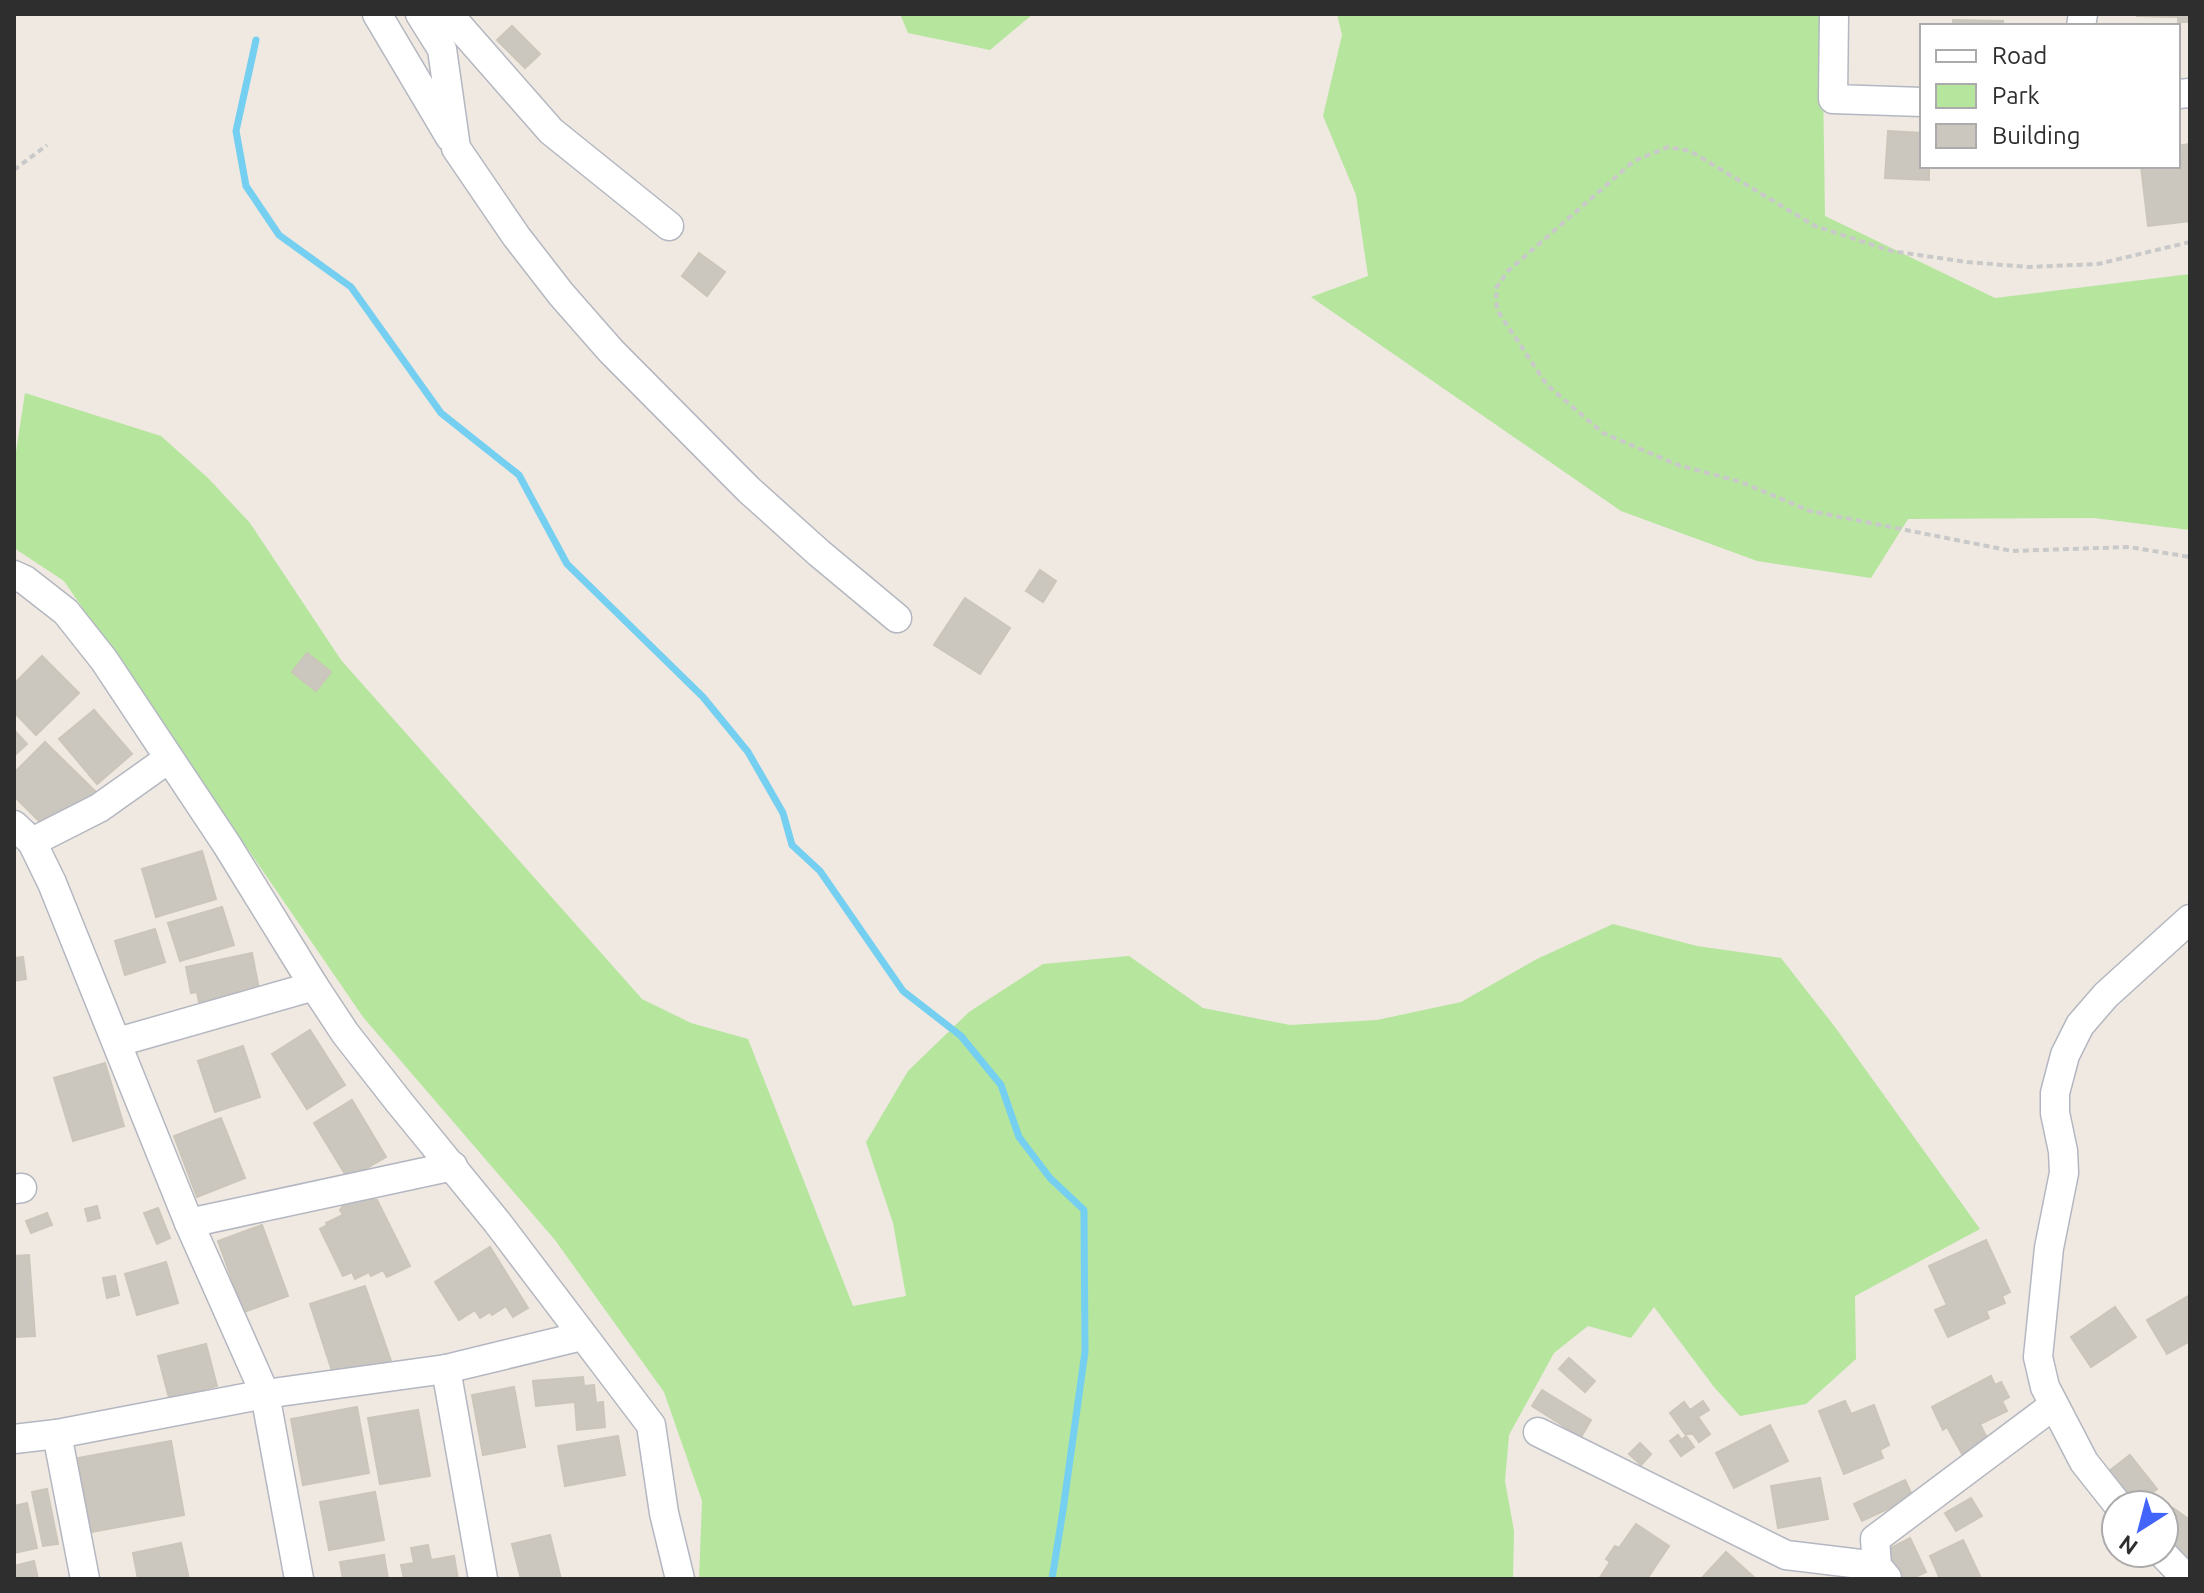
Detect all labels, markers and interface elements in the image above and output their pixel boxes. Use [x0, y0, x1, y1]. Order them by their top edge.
legend [1920, 24, 2180, 168]
text: Road [1992, 42, 2047, 69]
text: Park [1992, 82, 2040, 109]
text: Building [1992, 122, 2080, 149]
north arrow [2100, 1489, 2180, 1569]
text: N [2114, 1531, 2142, 1561]

